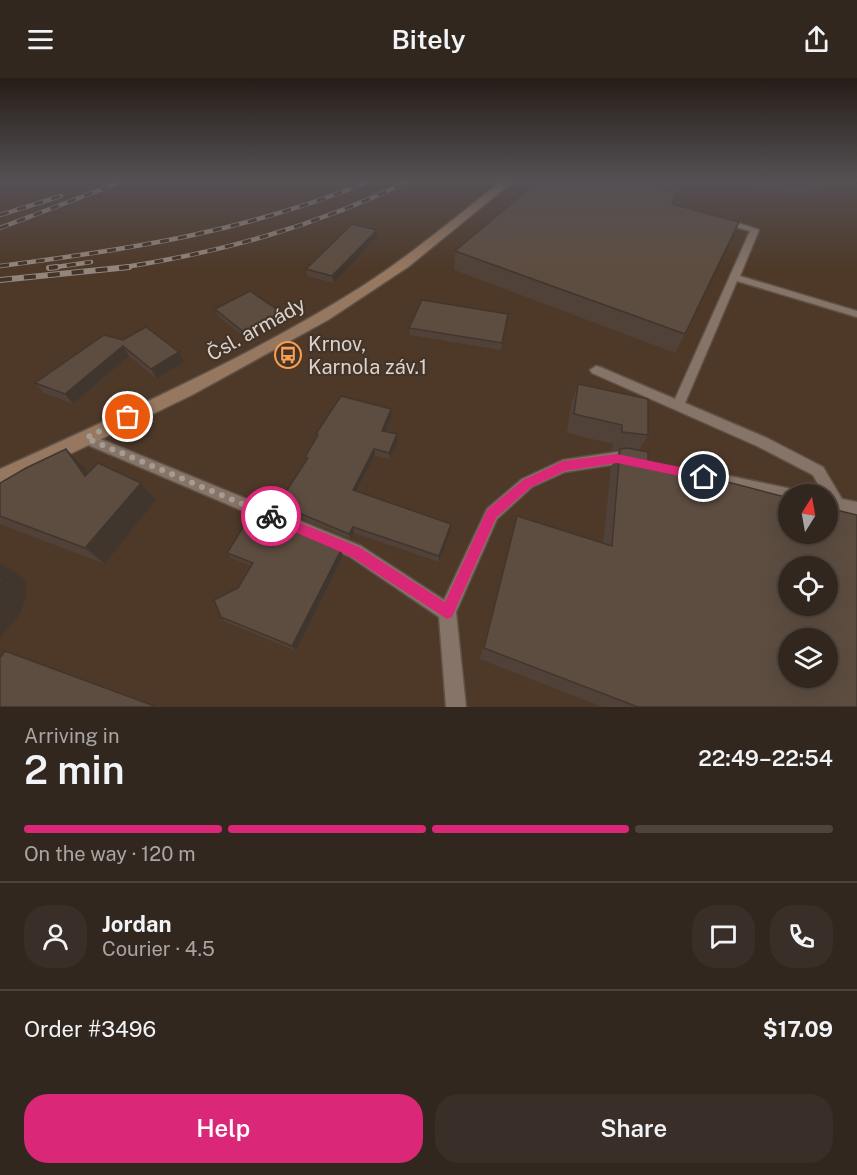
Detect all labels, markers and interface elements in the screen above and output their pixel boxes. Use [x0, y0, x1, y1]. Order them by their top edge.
icon: menu [24, 23, 57, 56]
text: Bitely [391, 23, 466, 55]
icon: share [800, 23, 833, 56]
street label: Čsl. armády [202, 292, 310, 366]
place label: Krnov, Karnola záv.1 [308, 332, 427, 379]
bus stop icon: Krnov, Karnola záv.1 [273, 340, 303, 370]
pin [102, 391, 153, 442]
icon: bag [111, 400, 144, 433]
pin [678, 451, 729, 502]
icon: home [687, 460, 720, 493]
north arrow [778, 484, 838, 544]
map controls [778, 484, 838, 688]
courier [241, 486, 301, 546]
icon: bike [255, 500, 288, 533]
button: locate [778, 556, 838, 616]
button: layers [778, 628, 838, 688]
text: Arriving in [24, 724, 119, 748]
text: 22:49–22:54 [698, 745, 833, 771]
text: 2 min [24, 747, 125, 793]
text: On the way · 120 m [24, 842, 196, 866]
button: person [24, 905, 87, 968]
button: chat [692, 905, 755, 968]
button: phone [770, 905, 833, 968]
text: Jordan [102, 911, 171, 937]
text: Courier · 4.5 [102, 937, 215, 961]
text: Order #3496 [24, 1016, 156, 1042]
text: $17.09 [763, 1016, 833, 1042]
button: Help [24, 1094, 423, 1163]
button: Share [435, 1094, 833, 1163]

